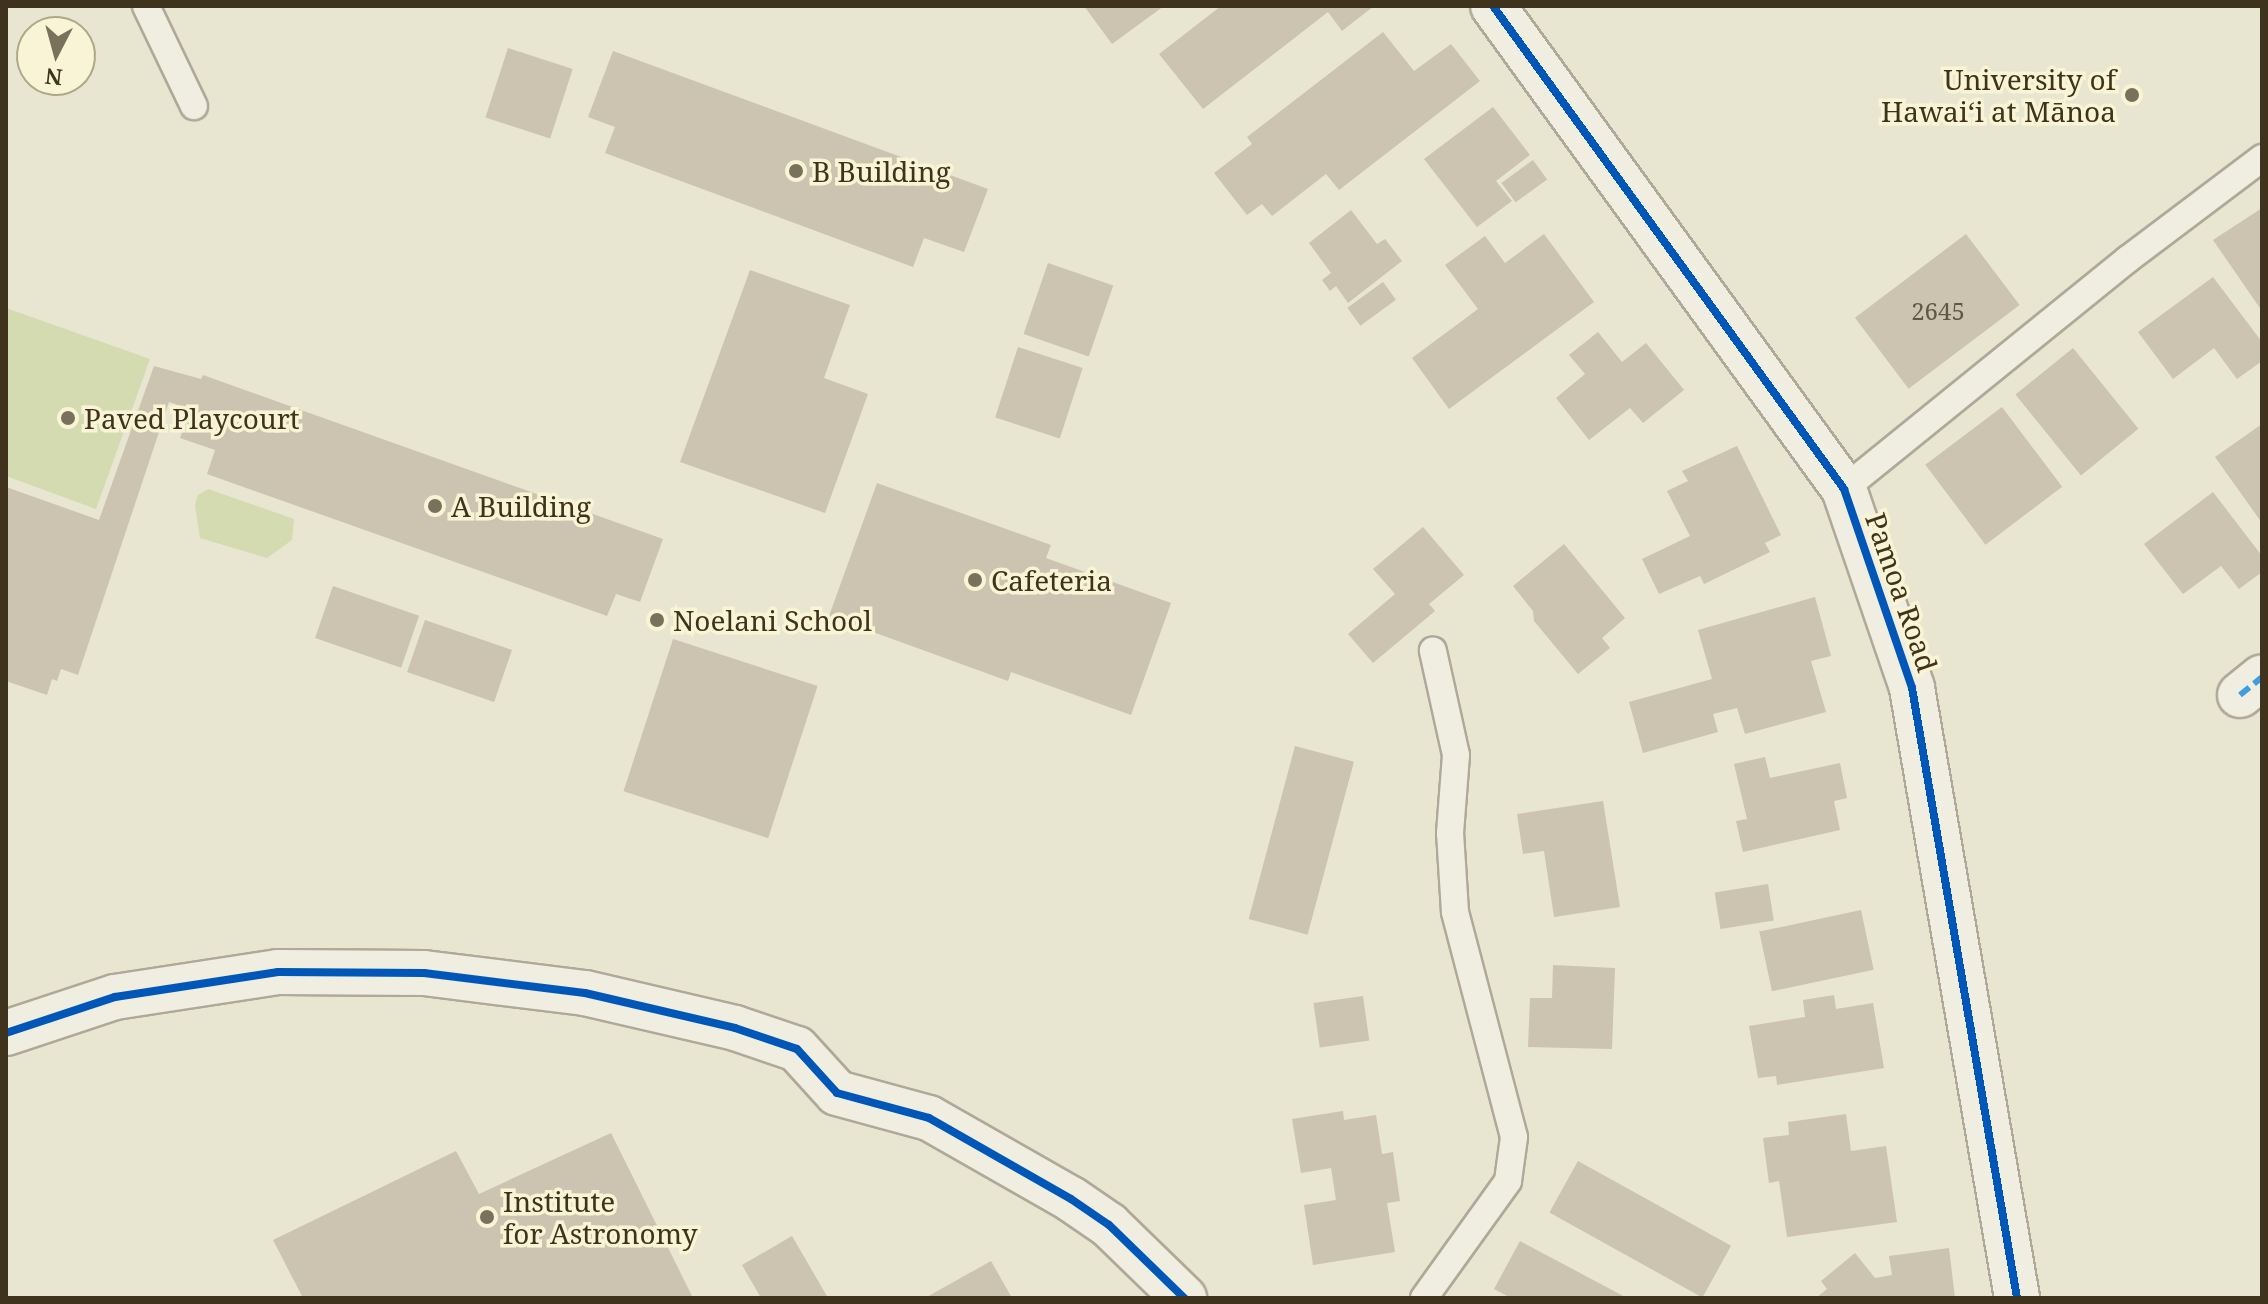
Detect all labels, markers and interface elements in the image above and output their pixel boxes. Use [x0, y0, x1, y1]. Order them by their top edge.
north arrow [16, 16, 96, 96]
text: N [44, 62, 64, 94]
place label: University of Hawaiʻi at Mānoa [1881, 62, 2116, 128]
marker: University of Hawaiʻi at Mānoa [2123, 86, 2141, 104]
place label: B Building [812, 154, 951, 188]
marker: B Building [787, 162, 805, 180]
house number: 2645 [1911, 297, 1965, 325]
place label: Paved Playcourt [84, 401, 300, 435]
marker: Paved Playcourt [59, 409, 77, 427]
place label: A Building [451, 489, 591, 523]
marker: A Building [426, 497, 444, 515]
street label: Pamoa Road [1859, 508, 1945, 676]
place label: Cafeteria [991, 563, 1112, 597]
marker: Cafeteria [966, 571, 984, 589]
place label: Noelani School [673, 603, 872, 637]
marker: Noelani School [648, 611, 666, 629]
place label: Institute for Astronomy [503, 1184, 697, 1250]
marker: Institute for Astronomy [478, 1208, 496, 1226]

